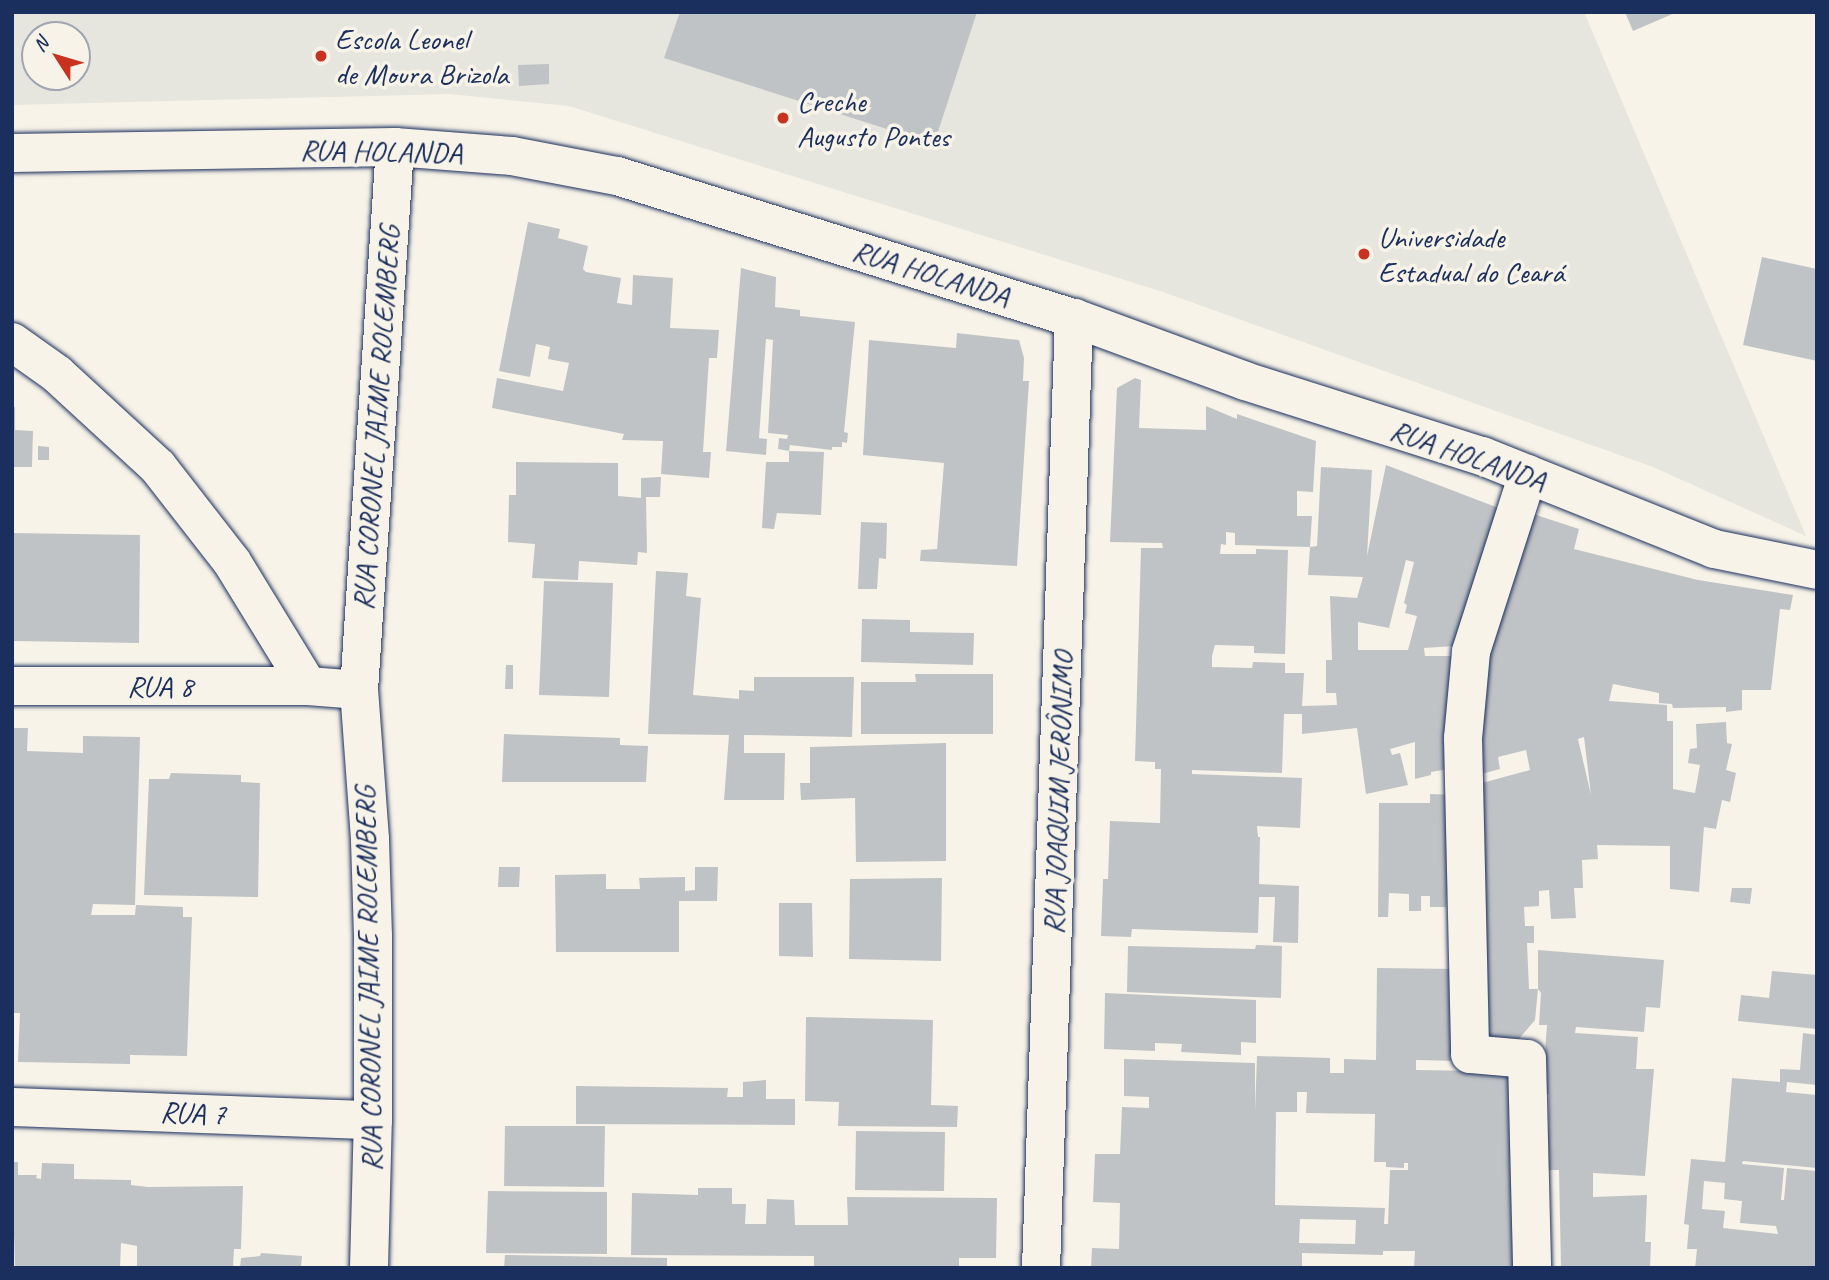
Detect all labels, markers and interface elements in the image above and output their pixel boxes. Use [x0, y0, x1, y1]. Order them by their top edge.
north arrow [21, 21, 91, 91]
place label: Escola Leonel de Moura Brizola [335, 21, 507, 91]
text: N [28, 33, 54, 56]
marker: Escola Leonel de Moura Brizola [313, 48, 329, 64]
place label: Creche Augusto Pontes [797, 83, 950, 154]
marker: Creche Augusto Pontes [775, 110, 791, 126]
street label: RUA HOLANDA [301, 132, 461, 170]
place label: Universidade Estadual do Ceará [1378, 219, 1564, 290]
street label: RUA CORONEL JAIME ROLEMBERG [345, 225, 407, 611]
street label: RUA HOLANDA [849, 232, 1013, 314]
marker: Universidade Estadual do Ceará [1356, 246, 1372, 262]
street label: RUA HOLANDA [1387, 412, 1549, 498]
street label: RUA JOAQUIM JERÔNIMO [1035, 651, 1081, 935]
street label: RUA 8 [127, 668, 193, 704]
street label: RUA CORONEL JAIME ROLEMBERG [347, 786, 389, 1172]
street label: RUA 7 [159, 1094, 227, 1132]

